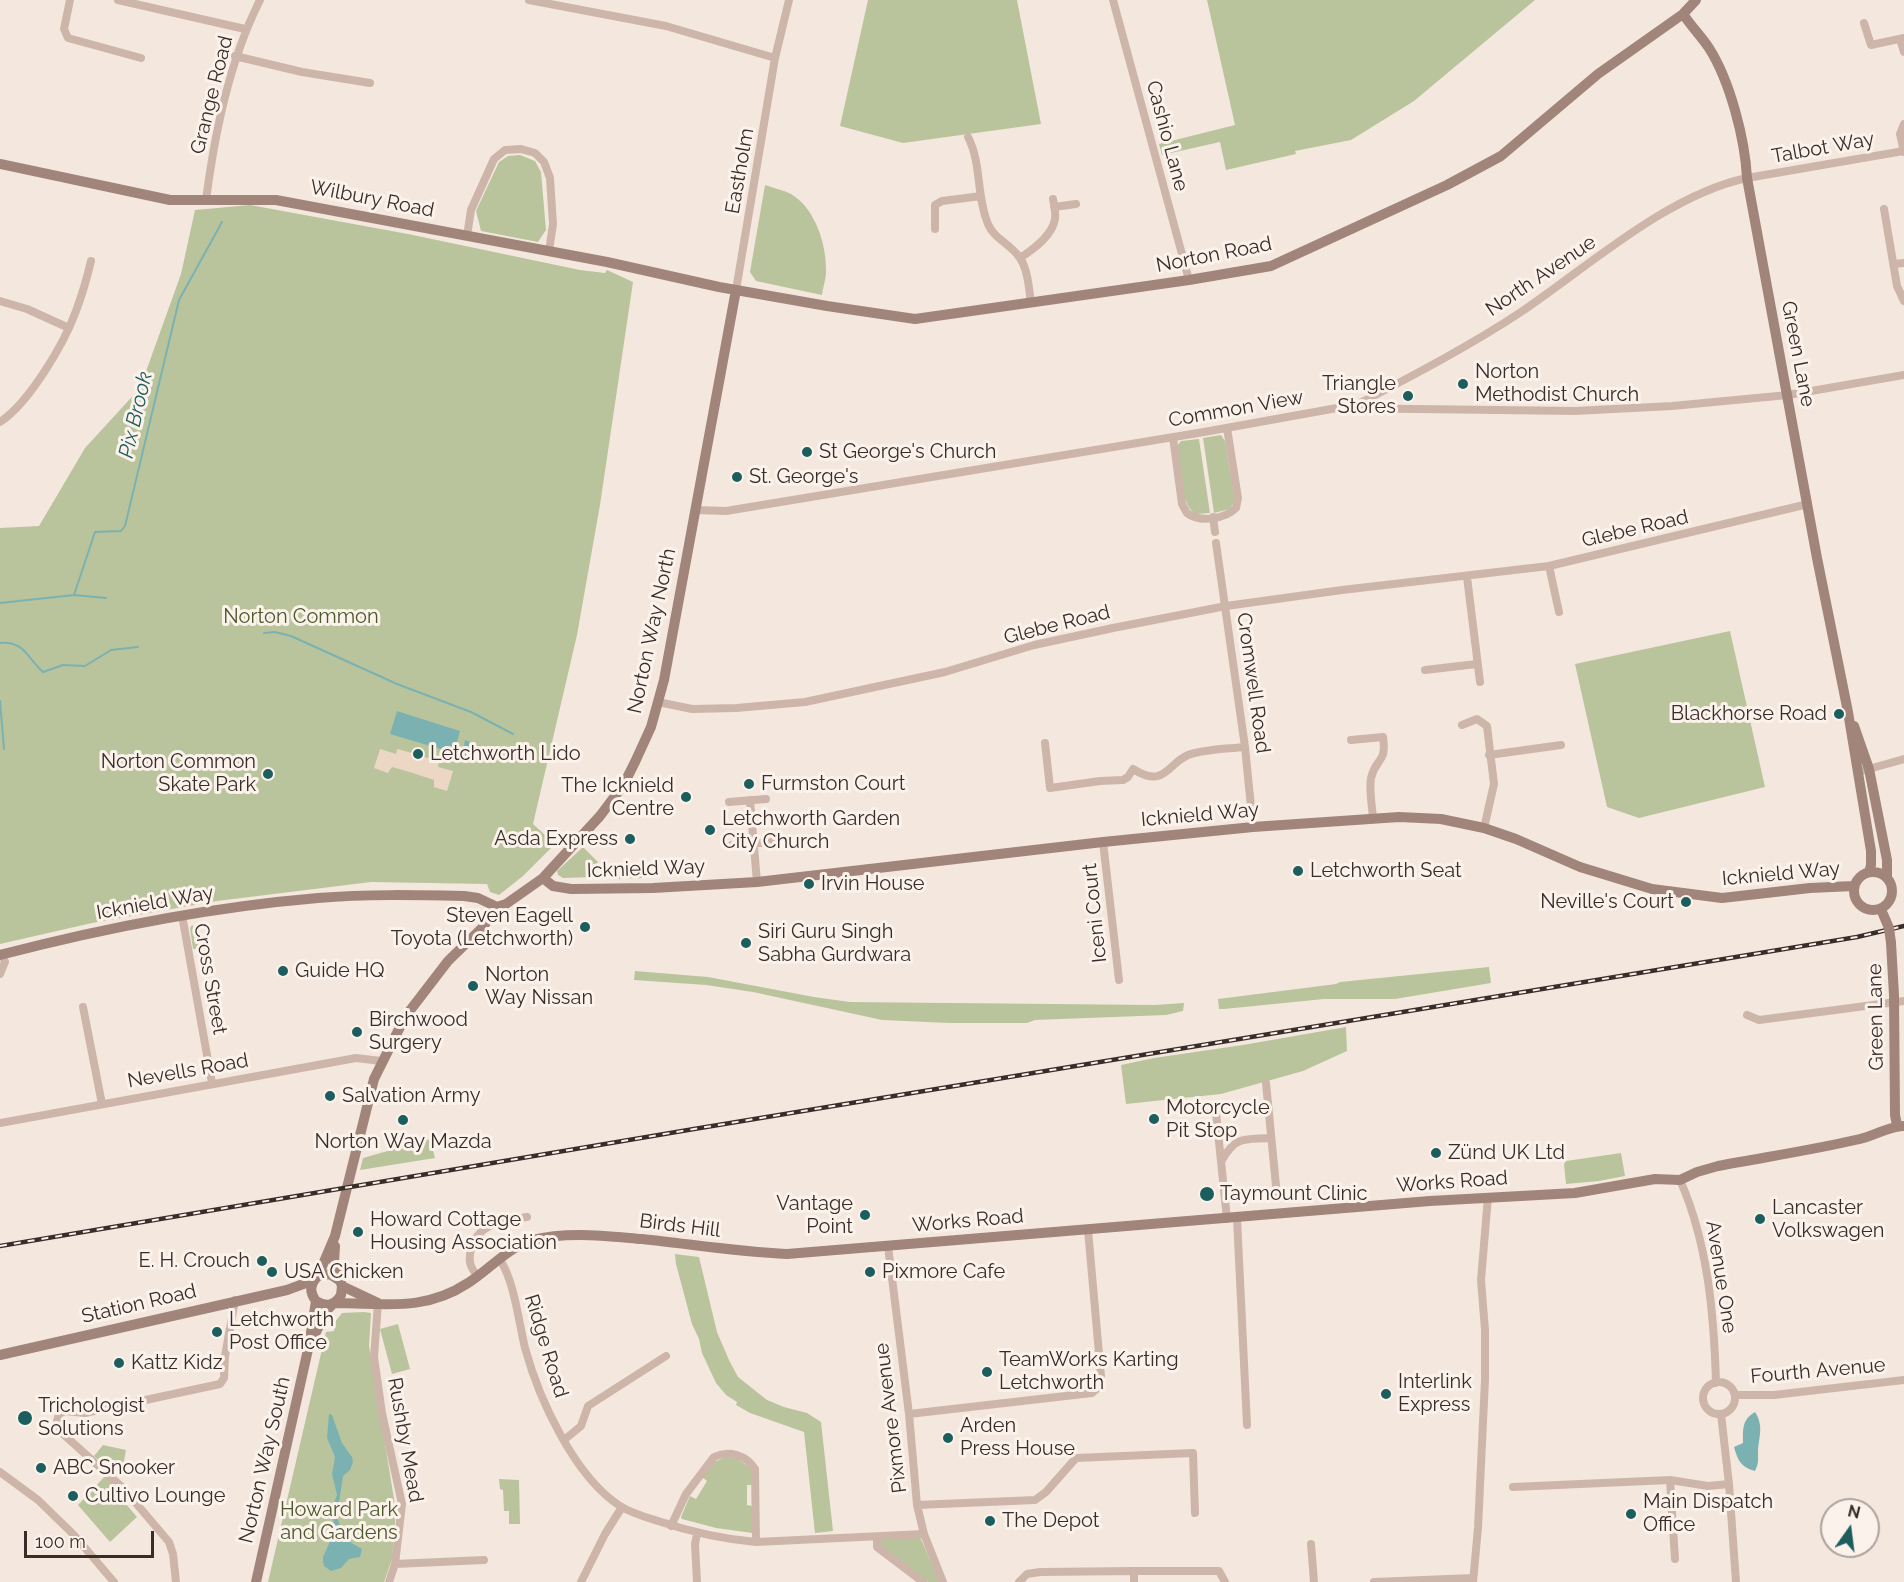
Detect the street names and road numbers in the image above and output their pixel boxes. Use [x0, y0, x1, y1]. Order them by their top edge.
street label: Grange Road [186, 33, 238, 157]
street label: Cashio Lane [1141, 78, 1193, 194]
street label: Eastholm [721, 126, 759, 216]
street label: Talbot Way [1770, 127, 1876, 169]
street label: Wilbury Road [308, 175, 436, 223]
street label: North Avenue [1481, 230, 1601, 322]
street label: Norton Road [1154, 232, 1274, 278]
street label: Green Lane [1776, 299, 1820, 409]
street label: Common View [1167, 385, 1305, 433]
street label: Glebe Road [1579, 505, 1691, 553]
street label: Norton Way North [623, 546, 681, 716]
street label: Glebe Road [1001, 600, 1113, 650]
street label: Cromwell Road [1231, 611, 1275, 755]
street label: Icknield Way [1140, 798, 1260, 832]
street label: Icknield Way [586, 855, 706, 883]
street label: Icknield Way [1721, 857, 1841, 891]
street label: Iceni Court [1078, 862, 1112, 964]
street label: Icknield Way [95, 881, 215, 925]
street label: Cross Street [188, 922, 232, 1036]
street label: Green Lane [1863, 963, 1889, 1071]
street label: Nevells Road [126, 1049, 250, 1093]
street label: Works Road [1395, 1166, 1509, 1198]
street label: Works Road [911, 1204, 1025, 1238]
street label: Birds Hill [638, 1209, 722, 1243]
street label: Avenue One [1700, 1219, 1742, 1335]
street label: Station Road [79, 1279, 199, 1329]
street label: Ridge Road [519, 1291, 573, 1401]
street label: Pixmore Avenue [870, 1342, 912, 1494]
street label: Fourth Avenue [1749, 1353, 1887, 1389]
street label: Norton Way South [234, 1374, 296, 1546]
street label: Rushby Mead [382, 1376, 428, 1504]

